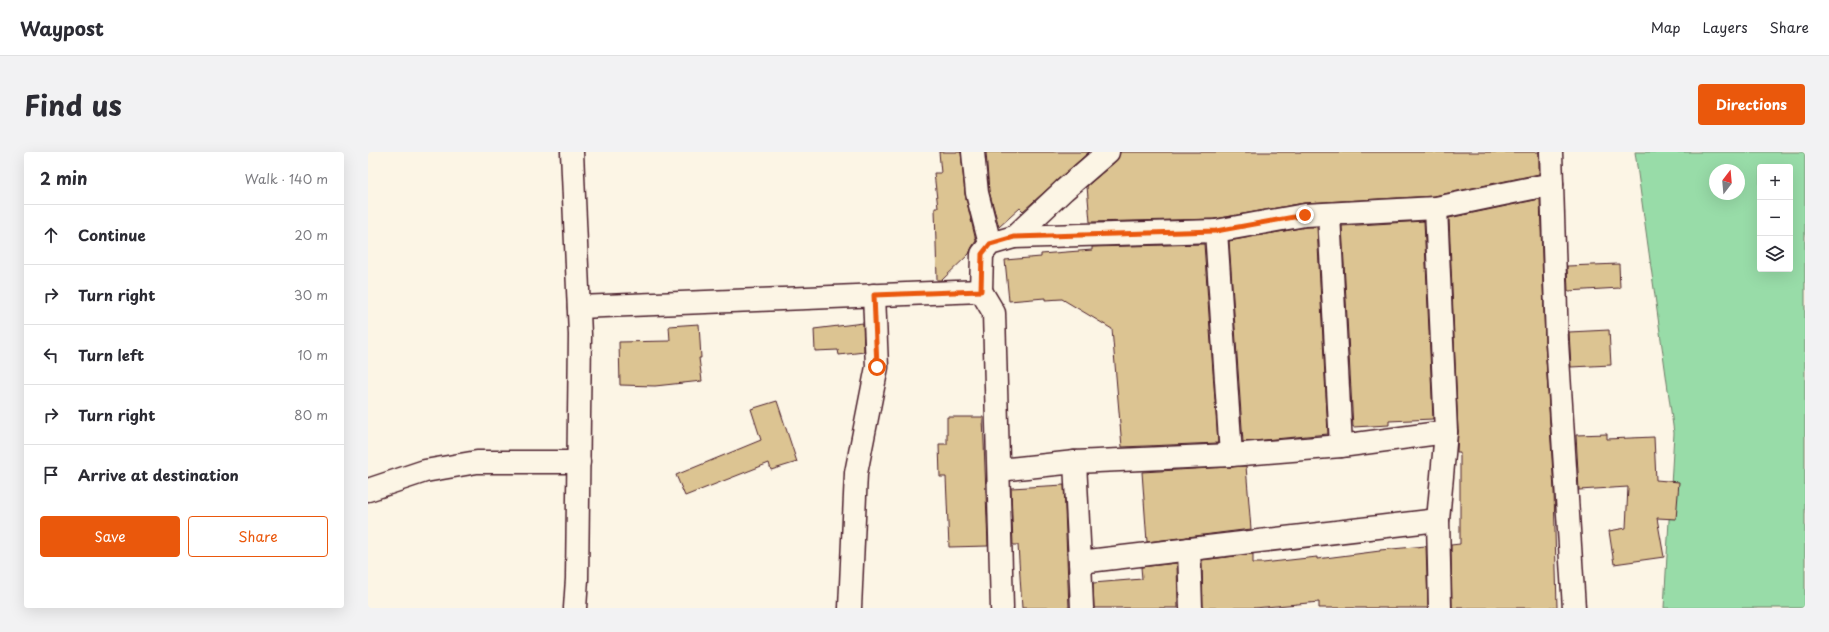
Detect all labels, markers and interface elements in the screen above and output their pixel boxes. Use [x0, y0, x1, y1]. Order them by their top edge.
text: Waypost [20, 14, 104, 42]
text: Map [1651, 17, 1681, 38]
text: Layers [1703, 17, 1748, 38]
text: Share [1770, 17, 1809, 38]
text: Find us [24, 83, 122, 126]
button: Directions [1698, 84, 1805, 125]
north arrow [1709, 164, 1745, 200]
map controls [1757, 164, 1793, 272]
button: + [1757, 164, 1793, 200]
text: 2 min [40, 165, 87, 191]
text: Walk · 140 m [245, 169, 328, 188]
button: − [1757, 200, 1793, 236]
route end [1296, 206, 1314, 224]
text: Continue [78, 223, 146, 246]
icon: ahead [40, 224, 62, 246]
text: 20 m [294, 225, 328, 244]
button: layers [1757, 236, 1793, 272]
text: Turn right [78, 283, 155, 306]
icon: right [40, 284, 62, 306]
text: 30 m [294, 285, 328, 304]
text: Turn left [78, 343, 144, 366]
icon: left [40, 344, 62, 366]
text: 10 m [298, 345, 328, 364]
route start [868, 358, 886, 376]
text: Turn right [78, 403, 155, 426]
icon: right [40, 404, 62, 426]
text: 80 m [294, 405, 328, 424]
text: Arrive at destination [78, 463, 239, 486]
icon: arrive [40, 464, 62, 486]
button: Save [40, 516, 180, 557]
button: Share [188, 516, 328, 557]

